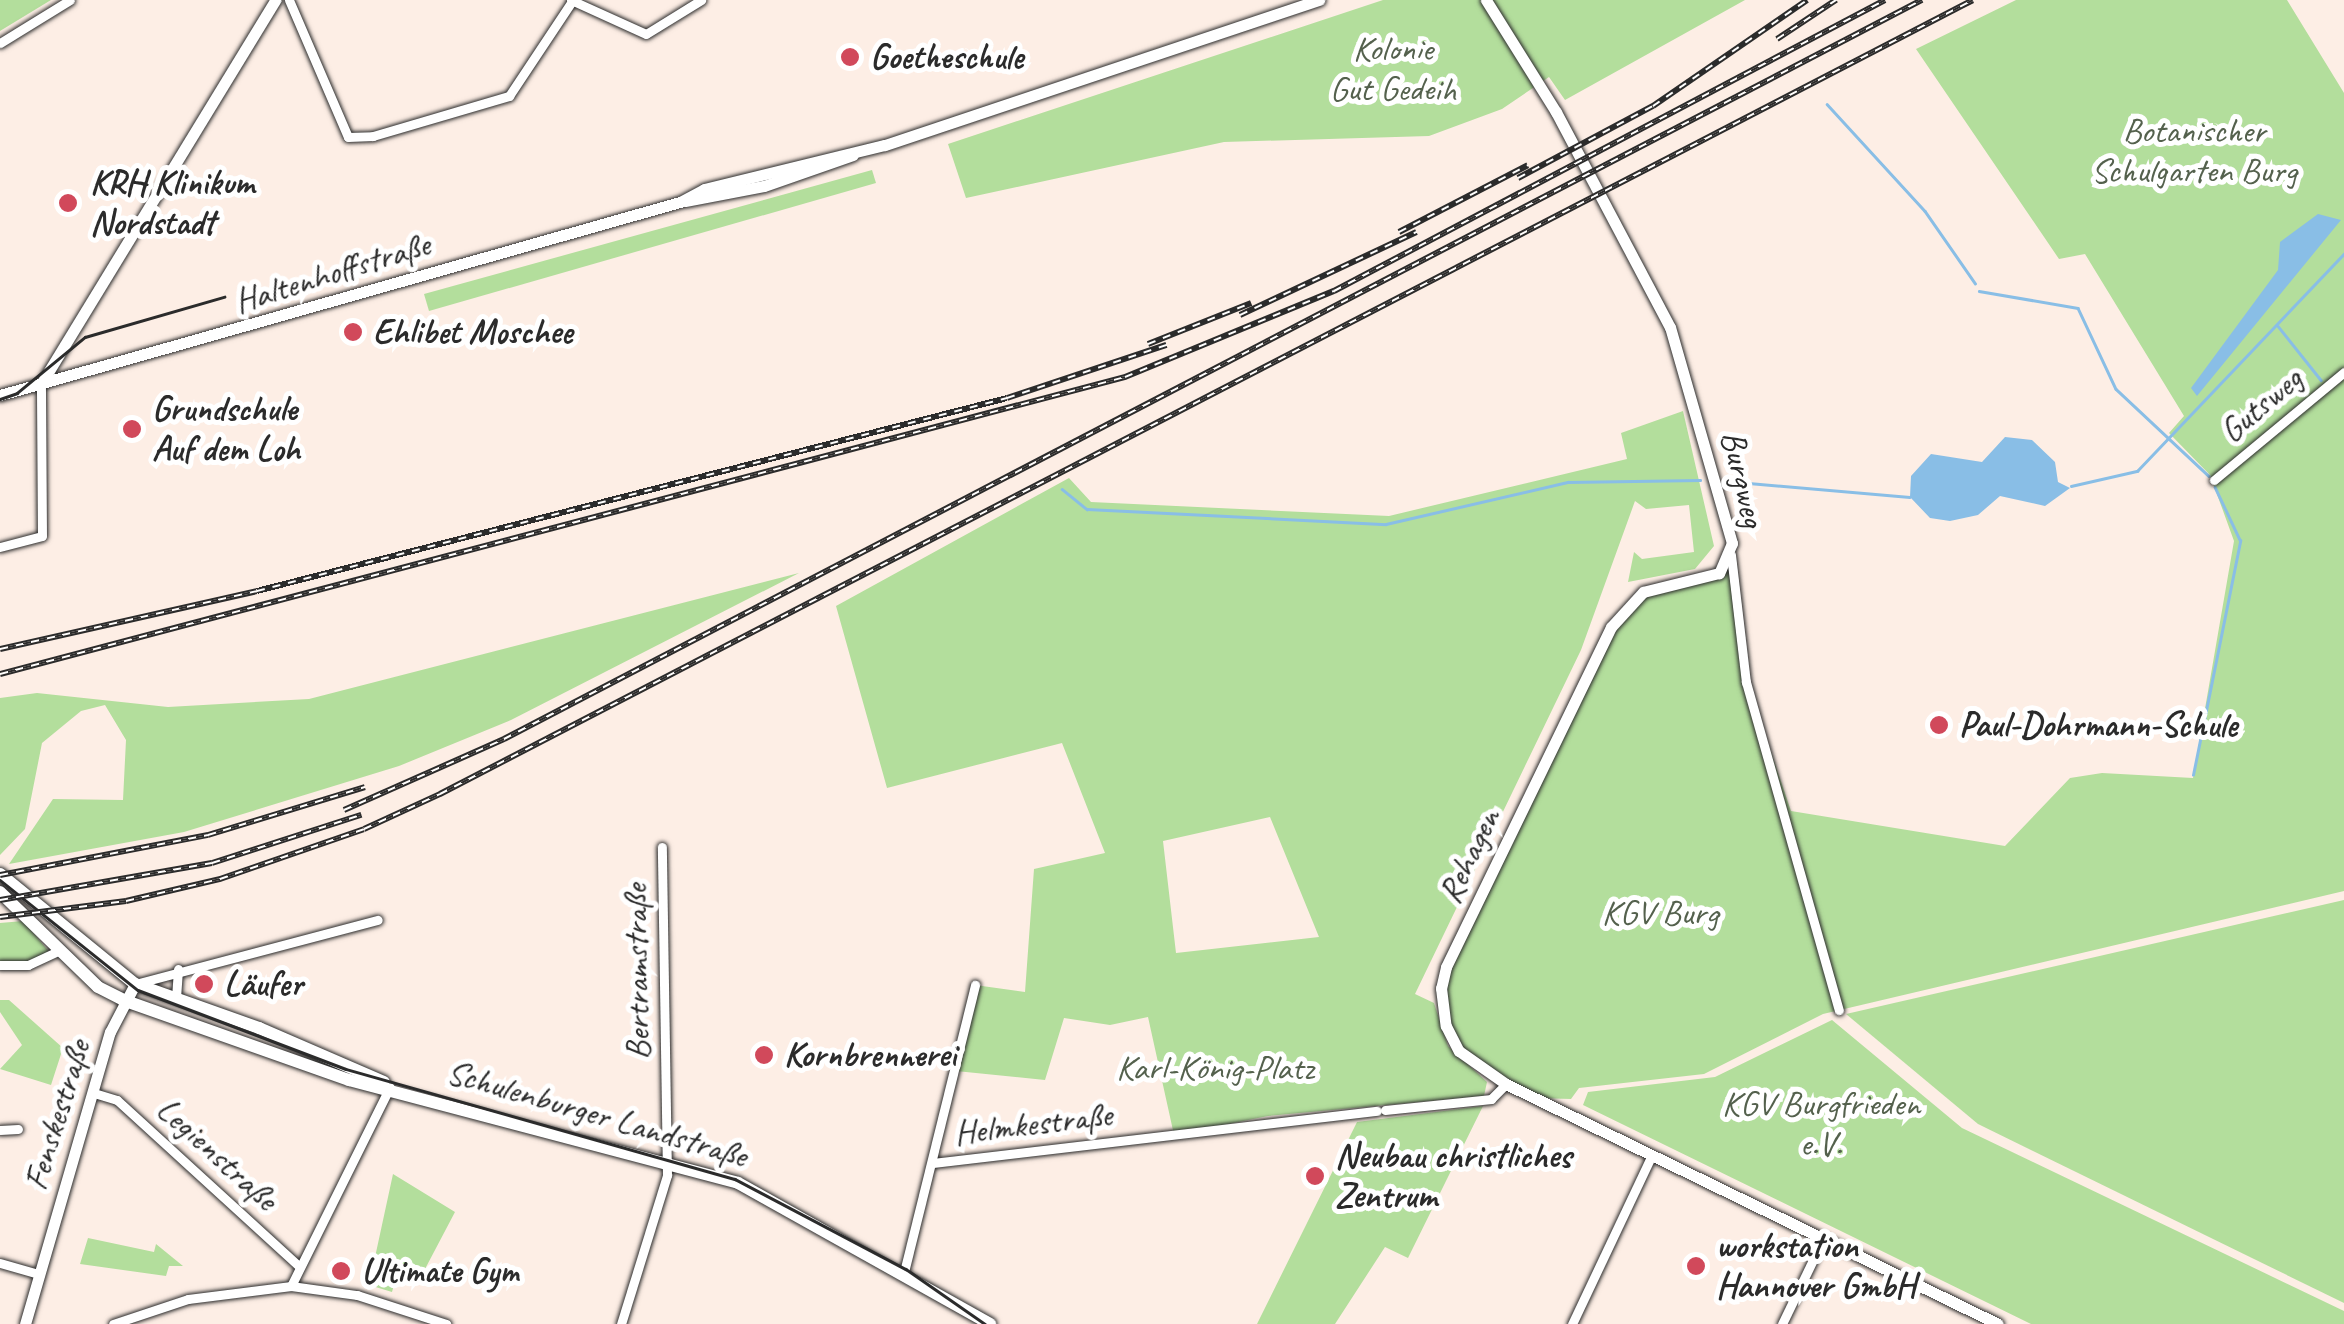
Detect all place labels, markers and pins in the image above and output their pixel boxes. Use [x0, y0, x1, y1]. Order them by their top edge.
place label: Goetheschule [870, 36, 1023, 78]
marker: Goetheschule [839, 46, 861, 68]
place label: KRH Klinikum Nordstadt [90, 162, 254, 244]
marker: KRH Klinikum Nordstadt [55, 190, 81, 216]
place label: Ehlibet Moschee [373, 311, 571, 353]
marker: Ehlibet Moschee [342, 321, 364, 343]
place label: Grundschule Auf dem Loh [152, 388, 302, 470]
marker: Grundschule Auf dem Loh [121, 418, 143, 440]
place label: Paul-Dohrmann-Schule [1959, 704, 2237, 746]
marker: Paul-Dohrmann-Schule [1928, 714, 1950, 736]
place label: Läufer [224, 963, 302, 1005]
marker: Läufer [193, 973, 215, 995]
place label: Kornbrennerei [784, 1034, 956, 1076]
marker: Kornbrennerei [753, 1044, 775, 1066]
place label: Neubau christliches Zentrum [1335, 1135, 1571, 1217]
marker: Neubau christliches Zentrum [1304, 1165, 1326, 1187]
place label: workstation Hannover GmbH [1716, 1225, 1914, 1307]
place label: Ultimate Gym [361, 1250, 520, 1292]
marker: workstation Hannover GmbH [1685, 1255, 1707, 1277]
marker: Ultimate Gym [330, 1260, 352, 1282]

